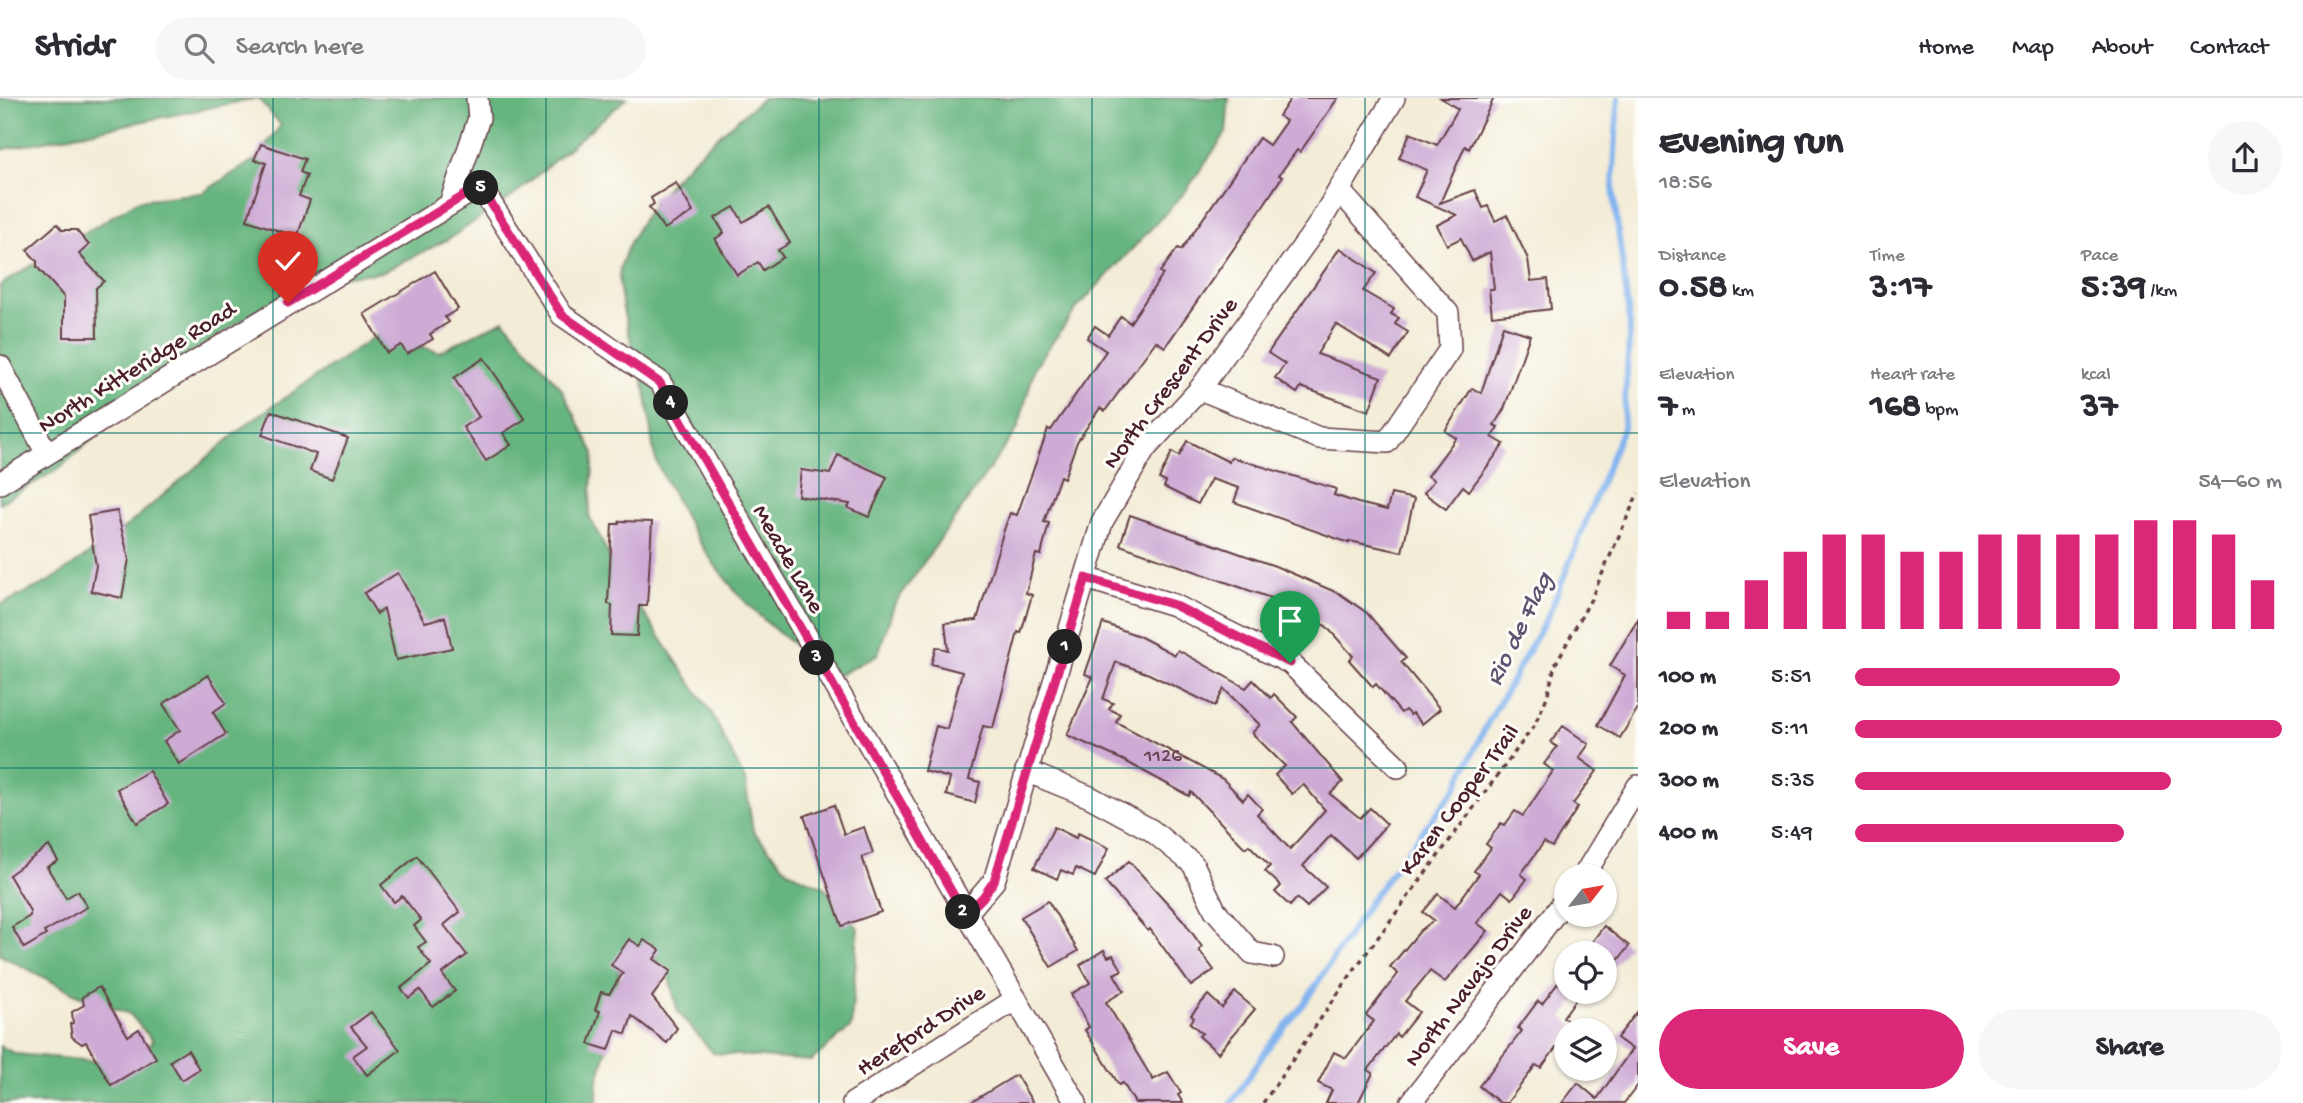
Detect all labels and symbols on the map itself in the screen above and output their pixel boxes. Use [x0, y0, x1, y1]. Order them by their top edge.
pin: 5 [463, 170, 498, 206]
pin [258, 231, 318, 303]
street label: North Crescent Drive [1098, 292, 1246, 476]
street label: North Kitteridge Road [34, 295, 244, 441]
pin: 4 [654, 386, 688, 420]
street label: Meade Lane [744, 500, 830, 620]
water label: Rio de Flag [1480, 566, 1563, 692]
pin [1260, 591, 1320, 663]
pin: 1 [1048, 630, 1082, 664]
pin: 3 [800, 640, 834, 676]
street label: Karen Cooper Trail [1394, 720, 1527, 883]
house number: 1126 [1143, 745, 1182, 770]
north arrow [1554, 864, 1617, 928]
pin: 2 [946, 894, 981, 930]
street label: North Navajo Drive [1399, 900, 1541, 1074]
street label: Hereford Drive [852, 979, 992, 1084]

